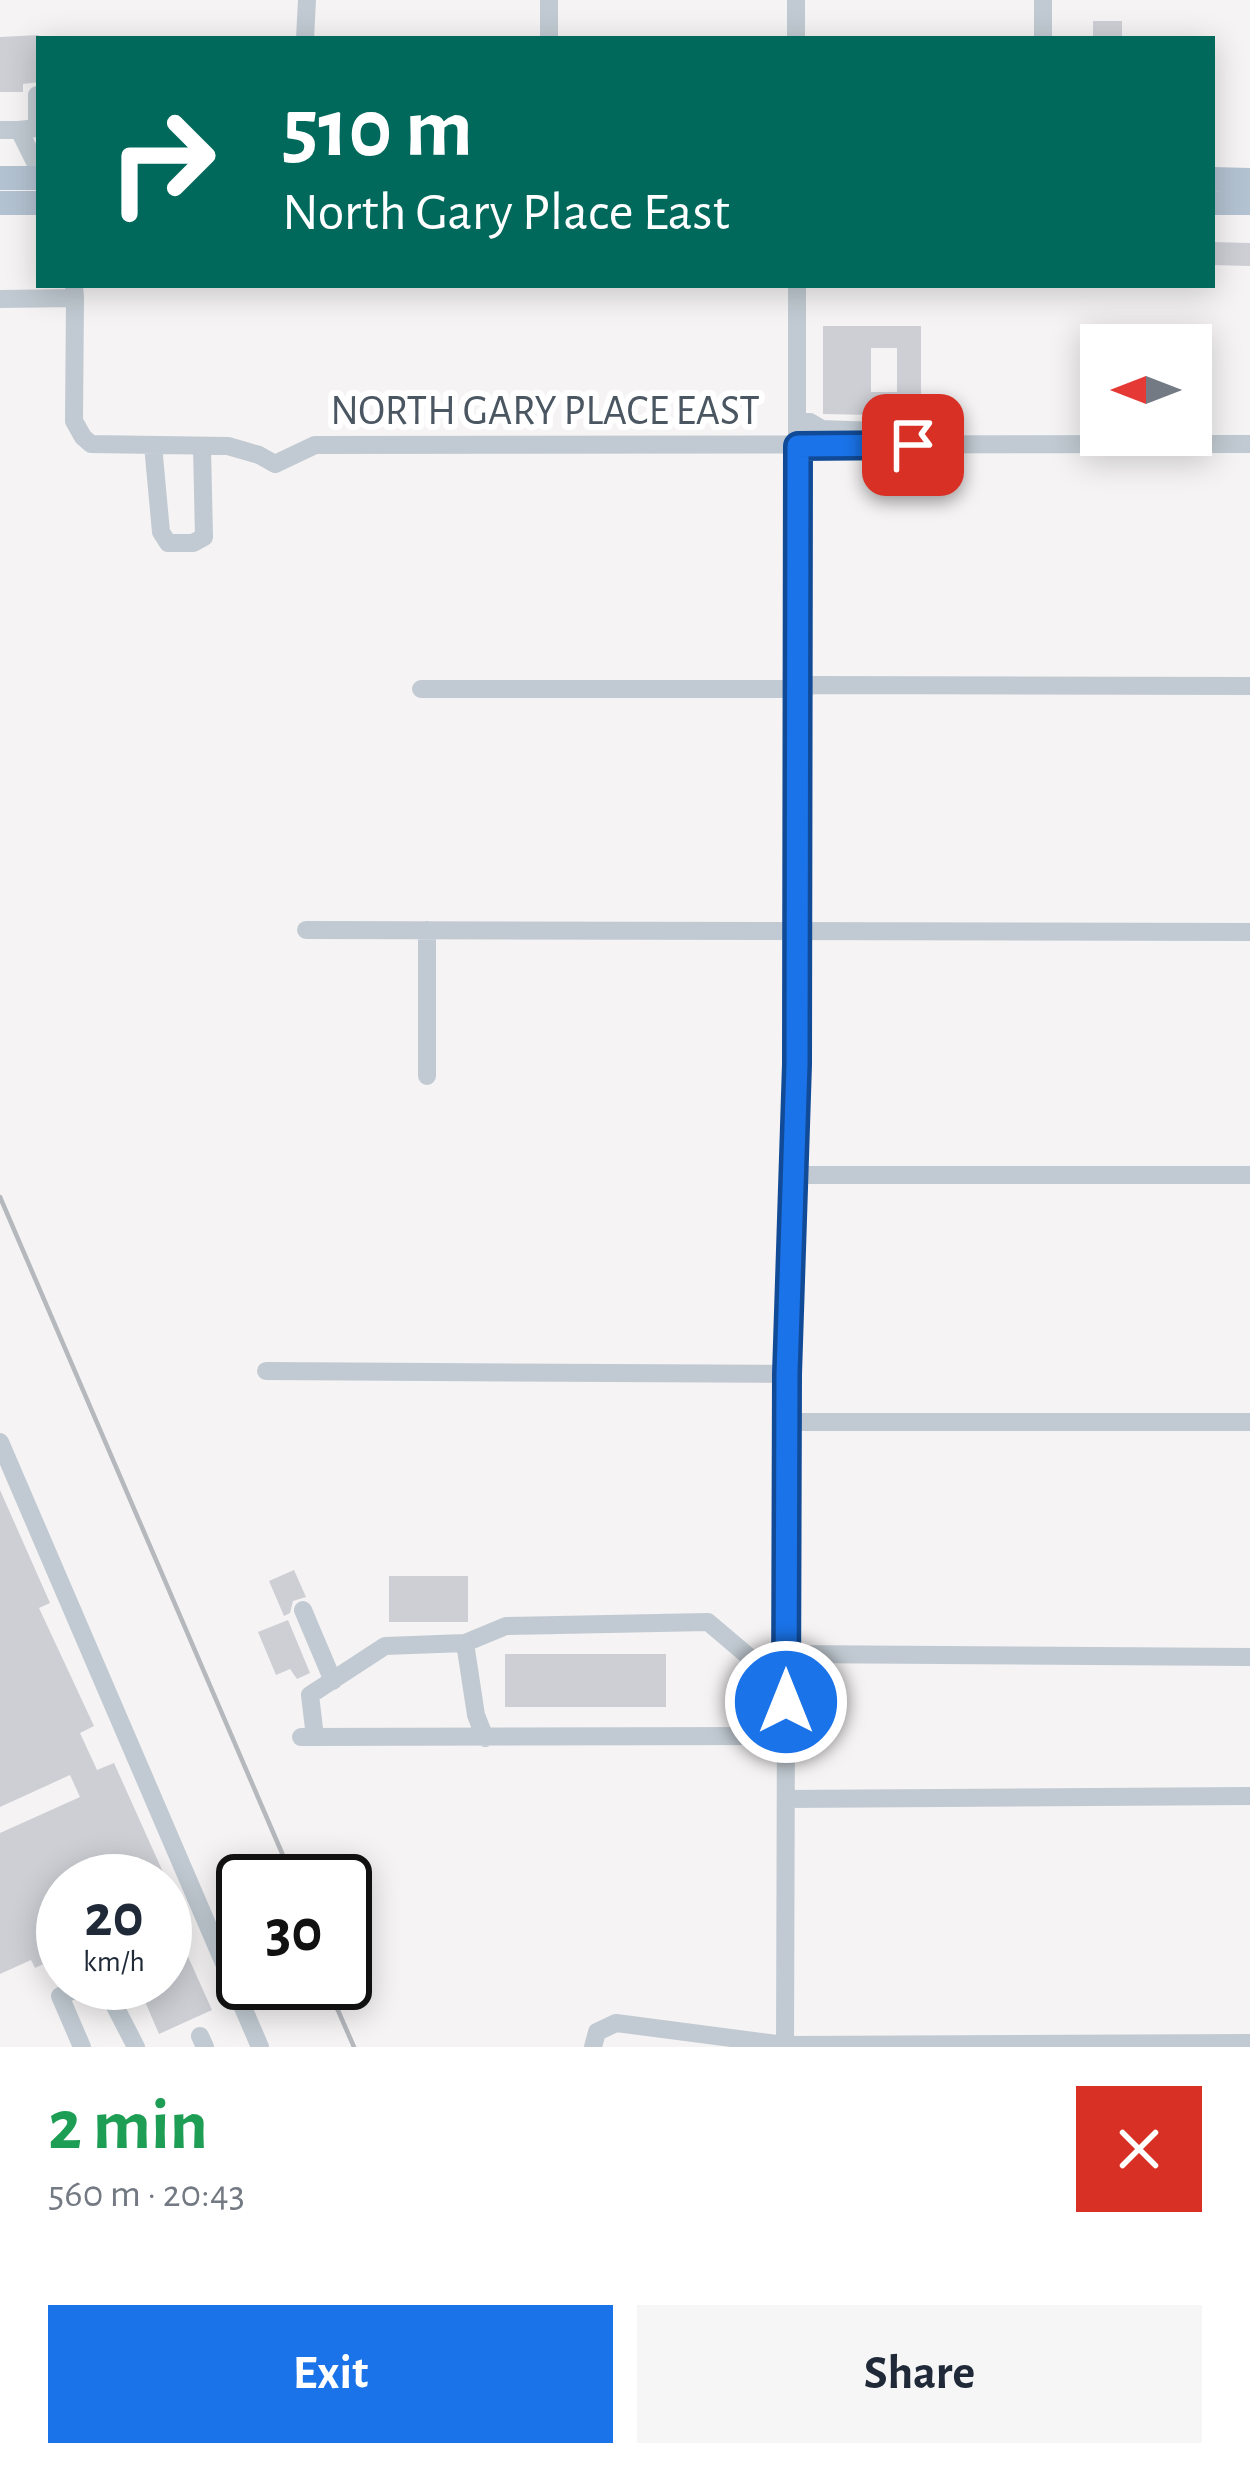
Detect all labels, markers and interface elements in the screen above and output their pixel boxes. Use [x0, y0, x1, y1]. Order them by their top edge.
icon: right [84, 84, 240, 240]
text: 510 m [282, 88, 473, 172]
text: North Gary Place East [282, 186, 730, 240]
north arrow [1080, 324, 1212, 456]
map controls [1080, 324, 1212, 456]
street label: NORTH GARY PLACE EAST [330, 390, 760, 432]
pin [862, 394, 964, 496]
icon: arrive [880, 412, 946, 478]
position arrow [723, 1639, 849, 1765]
speed limit sign: 30 [216, 1854, 372, 2010]
text: 20 [84, 1887, 144, 1947]
text: km/h [83, 1947, 145, 1977]
button: close [1076, 2086, 1202, 2212]
text: 2 min [48, 2090, 208, 2162]
text: 560 m · 20:43 [48, 2175, 245, 2214]
button: Exit [48, 2305, 613, 2443]
button: Share [637, 2305, 1202, 2443]

